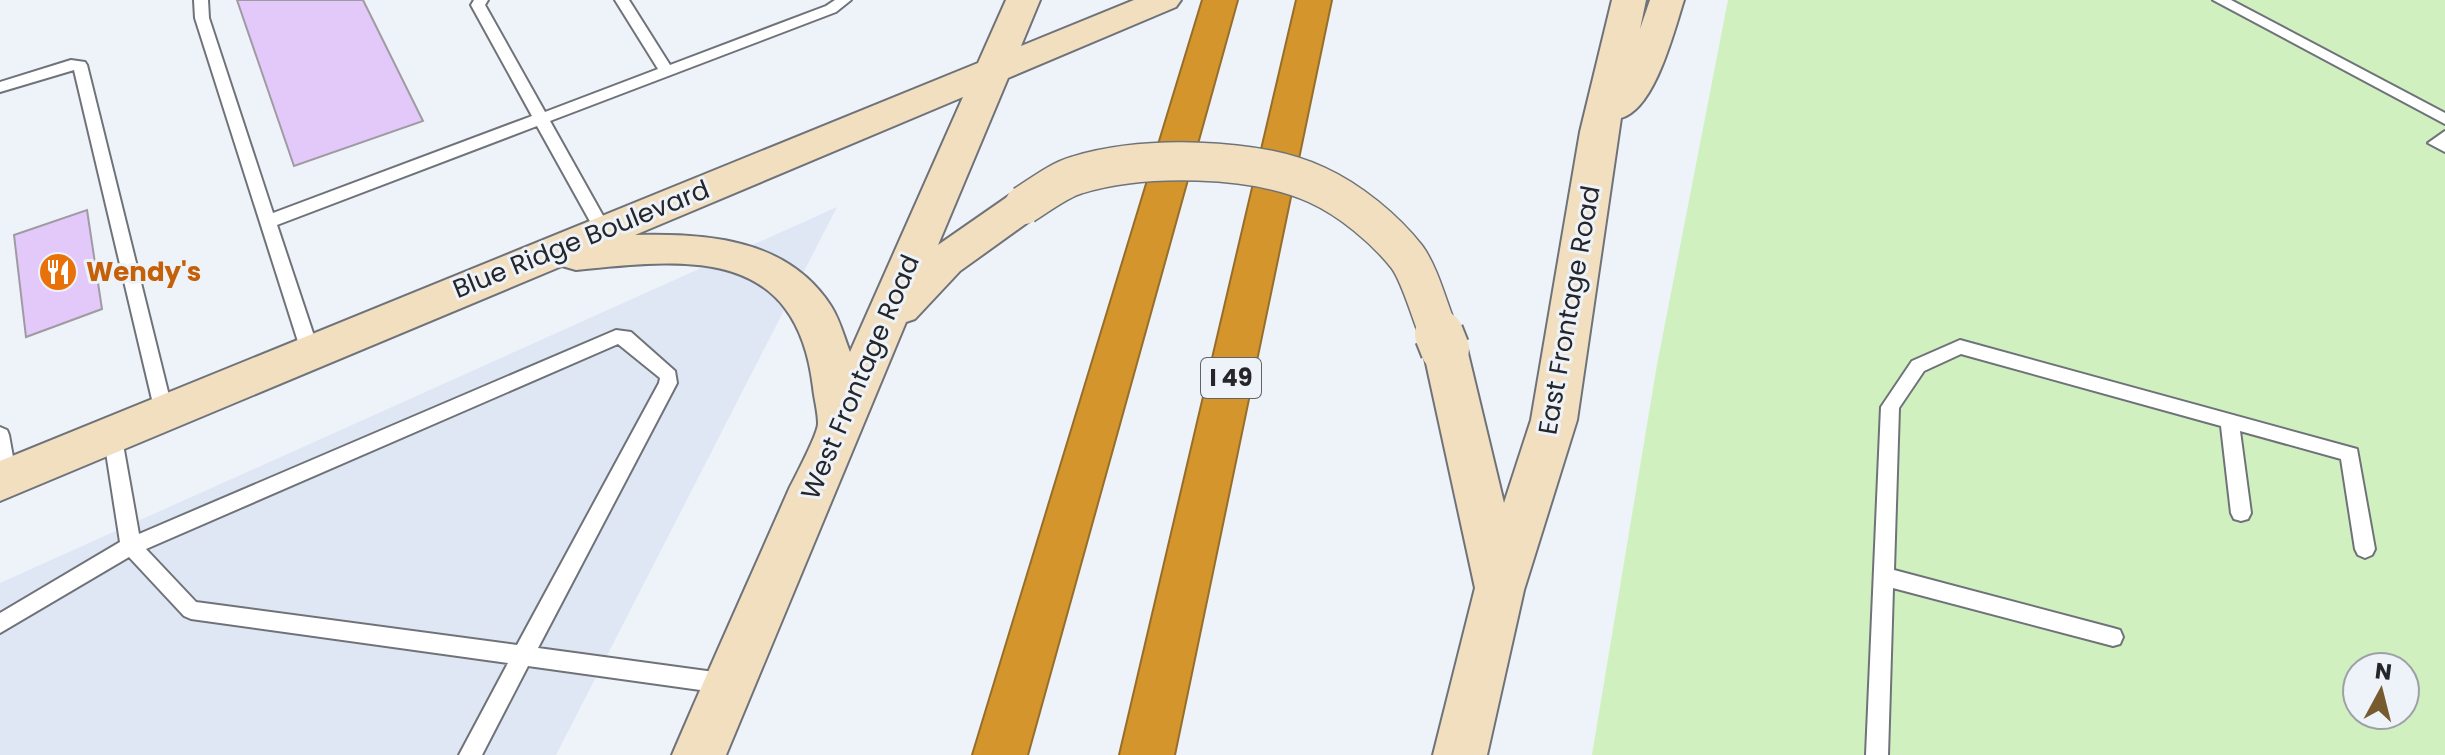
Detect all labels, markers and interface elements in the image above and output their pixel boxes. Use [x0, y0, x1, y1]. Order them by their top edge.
street label: Blue Ridge Boulevard [447, 171, 715, 307]
street label: East Frontage Road [1529, 183, 1609, 437]
street label: West Frontage Road [792, 249, 928, 505]
restaurant icon: Wendy's [37, 251, 79, 293]
place label: Wendy's [86, 254, 201, 290]
road number: I 49 [1201, 358, 1261, 398]
north arrow [2341, 651, 2421, 731]
text: N [2373, 655, 2393, 688]

